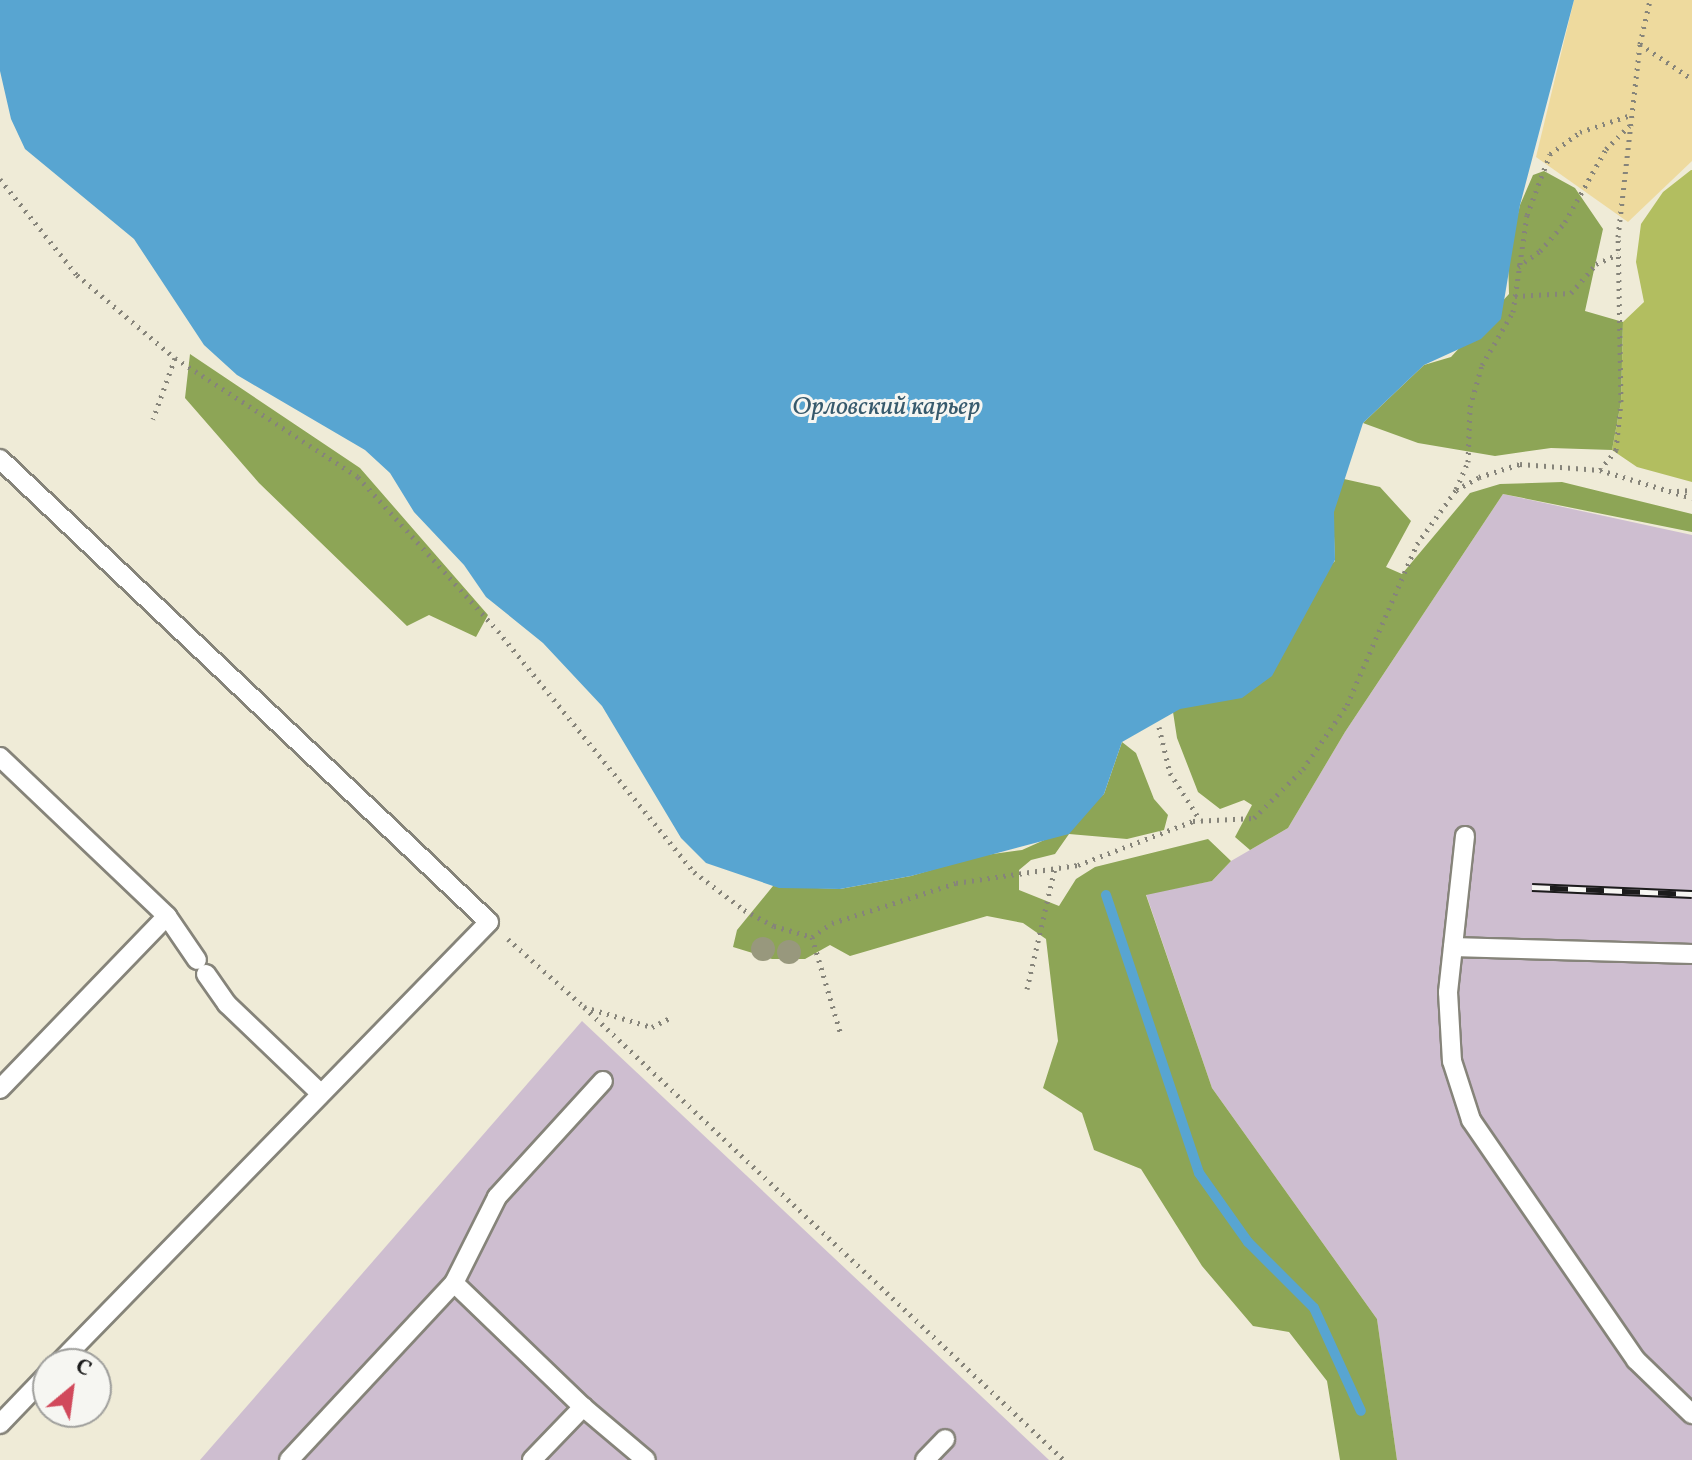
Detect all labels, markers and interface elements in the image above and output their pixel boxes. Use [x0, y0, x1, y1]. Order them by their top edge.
water label: Орловский карьер [792, 392, 980, 424]
north arrow [32, 1348, 112, 1428]
text: С [69, 1351, 97, 1385]

